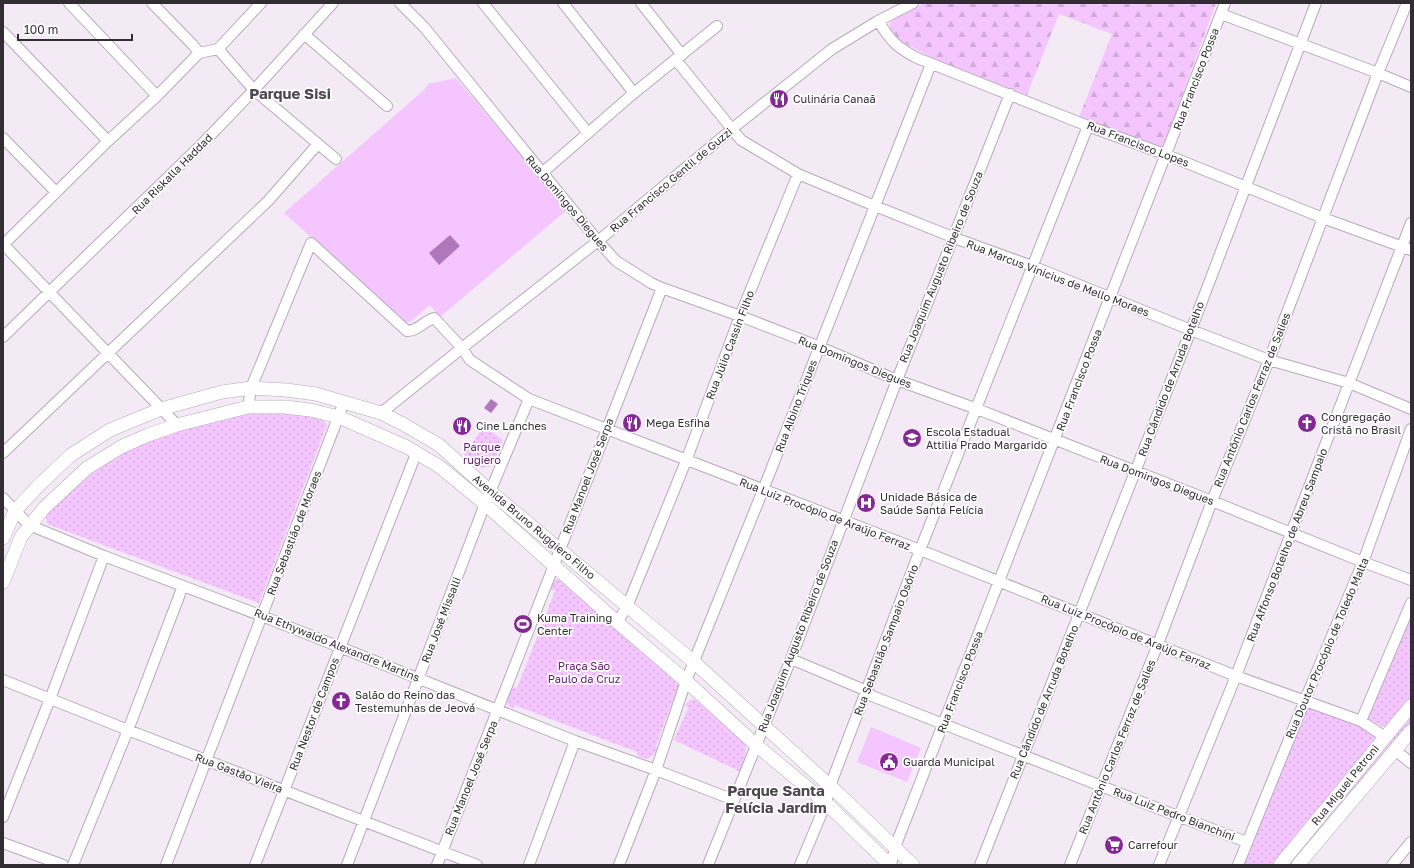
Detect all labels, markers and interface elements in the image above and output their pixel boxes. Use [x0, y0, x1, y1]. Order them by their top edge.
scale bar [18, 16, 132, 42]
text: 100 m [24, 22, 58, 37]
street label: Rua Francisco Possa [1170, 26, 1221, 132]
district label: Parque Sisi [249, 84, 331, 102]
restaurant icon: Culinária Canaã [768, 88, 790, 110]
place label: Culinária Canaã [793, 92, 876, 105]
street label: Rua Francisco Lopes [1085, 118, 1191, 169]
street label: Rua Francisco Gentil de Guzzi [607, 125, 735, 235]
street label: Rua Riskalla Haddad [129, 131, 215, 217]
street label: Rua Domingos Diegues [523, 152, 611, 253]
street label: Rua Joaquim Augusto Ribeiro de Souza [896, 169, 985, 365]
street label: Rua Marcus Vinicius de Mello Moraes [965, 237, 1152, 319]
street label: Rua Júlio Cassin Filho [703, 288, 756, 401]
street label: Rua Cândido de Arruda Botelho [1135, 299, 1206, 458]
street label: Rua Antônio Carlos Ferraz de Salies [1210, 310, 1293, 489]
street label: Rua Francisco Possa [1053, 327, 1104, 433]
street label: Rua Domingos Diegues [797, 333, 914, 390]
street label: Rua Albino Triques [772, 358, 819, 454]
place label: Congregação Cristã no Brasil [1321, 410, 1402, 436]
restaurant icon: Mega Esfiha [621, 412, 643, 434]
church icon: Congregação Cristã no Brasil [1296, 412, 1318, 434]
restaurant icon: Cine Lanches [451, 415, 473, 437]
street label: Rua Manoel José Serpa [559, 416, 616, 536]
place label: Mega Esfiha [646, 416, 710, 429]
place label: Cine Lanches [476, 419, 547, 432]
place label: Escola Estadual Attilia Prado Margarido [926, 425, 1048, 451]
school or university icon: Escola Estadual Attilia Prado Margarido [901, 427, 923, 449]
park label: Parque rugiero [463, 440, 501, 466]
street label: Rua Affonso Botelho de Abreu Sampaio [1243, 446, 1330, 644]
street label: Rua Domingos Diegues [1098, 452, 1216, 507]
street label: Rua Sebastião de Moraes [264, 468, 323, 597]
street label: Avenida Bruno Ruggiero Filho [471, 472, 598, 582]
street label: Rua Luiz Procópio de Araújo Ferraz [738, 475, 913, 552]
place label: Unidade Básica de Saúde Santa Felícia [880, 490, 984, 516]
hospital icon: Unidade Básica de Saúde Santa Felícia [855, 492, 877, 514]
street label: Rua Joaquim Augusto Ribeiro de Souza [755, 538, 840, 734]
street label: Rua Doutor Procópio de Toledo Malta [1282, 555, 1371, 740]
street label: Rua Sebastião Sampaio Osório [851, 562, 921, 717]
street label: Rua José Missalli [418, 575, 463, 665]
street label: Rua Luiz Procópio de Araújo Ferraz [1039, 591, 1213, 672]
street label: Rua Ethywaldo Alexandre Martins [253, 605, 422, 684]
place label: Kuma Training Center [537, 611, 612, 637]
sports icon: Kuma Training Center [512, 613, 534, 635]
street label: Rua Cândido de Arruda Botelho [1007, 623, 1081, 781]
street label: Rua Francisco Possa [934, 629, 985, 735]
street label: Rua Nestor de Campos [286, 655, 341, 772]
street label: Rua Antônio Carlos Ferraz de Salies [1075, 657, 1158, 836]
park label: Praça São Paulo da Cruz [548, 659, 621, 685]
place label: Salão do Reino das Testemunhas de Jeová [355, 688, 475, 714]
church icon: Salão do Reino das Testemunhas de Jeová [330, 690, 352, 712]
street label: Rua Manoel José Serpa [441, 718, 500, 837]
street label: Rua Miguel Petroni [1308, 742, 1381, 828]
street label: Rua Gastão Vieira [194, 750, 285, 795]
public building icon: Guarda Municipal [878, 751, 900, 773]
place label: Guarda Municipal [903, 755, 995, 768]
district label: Parque Santa Felícia Jardim [725, 781, 827, 816]
street label: Rua Luiz Pedro Bianchini [1111, 784, 1237, 843]
supermarket icon: Carrefour [1103, 834, 1125, 856]
place label: Carrefour [1128, 838, 1179, 851]

